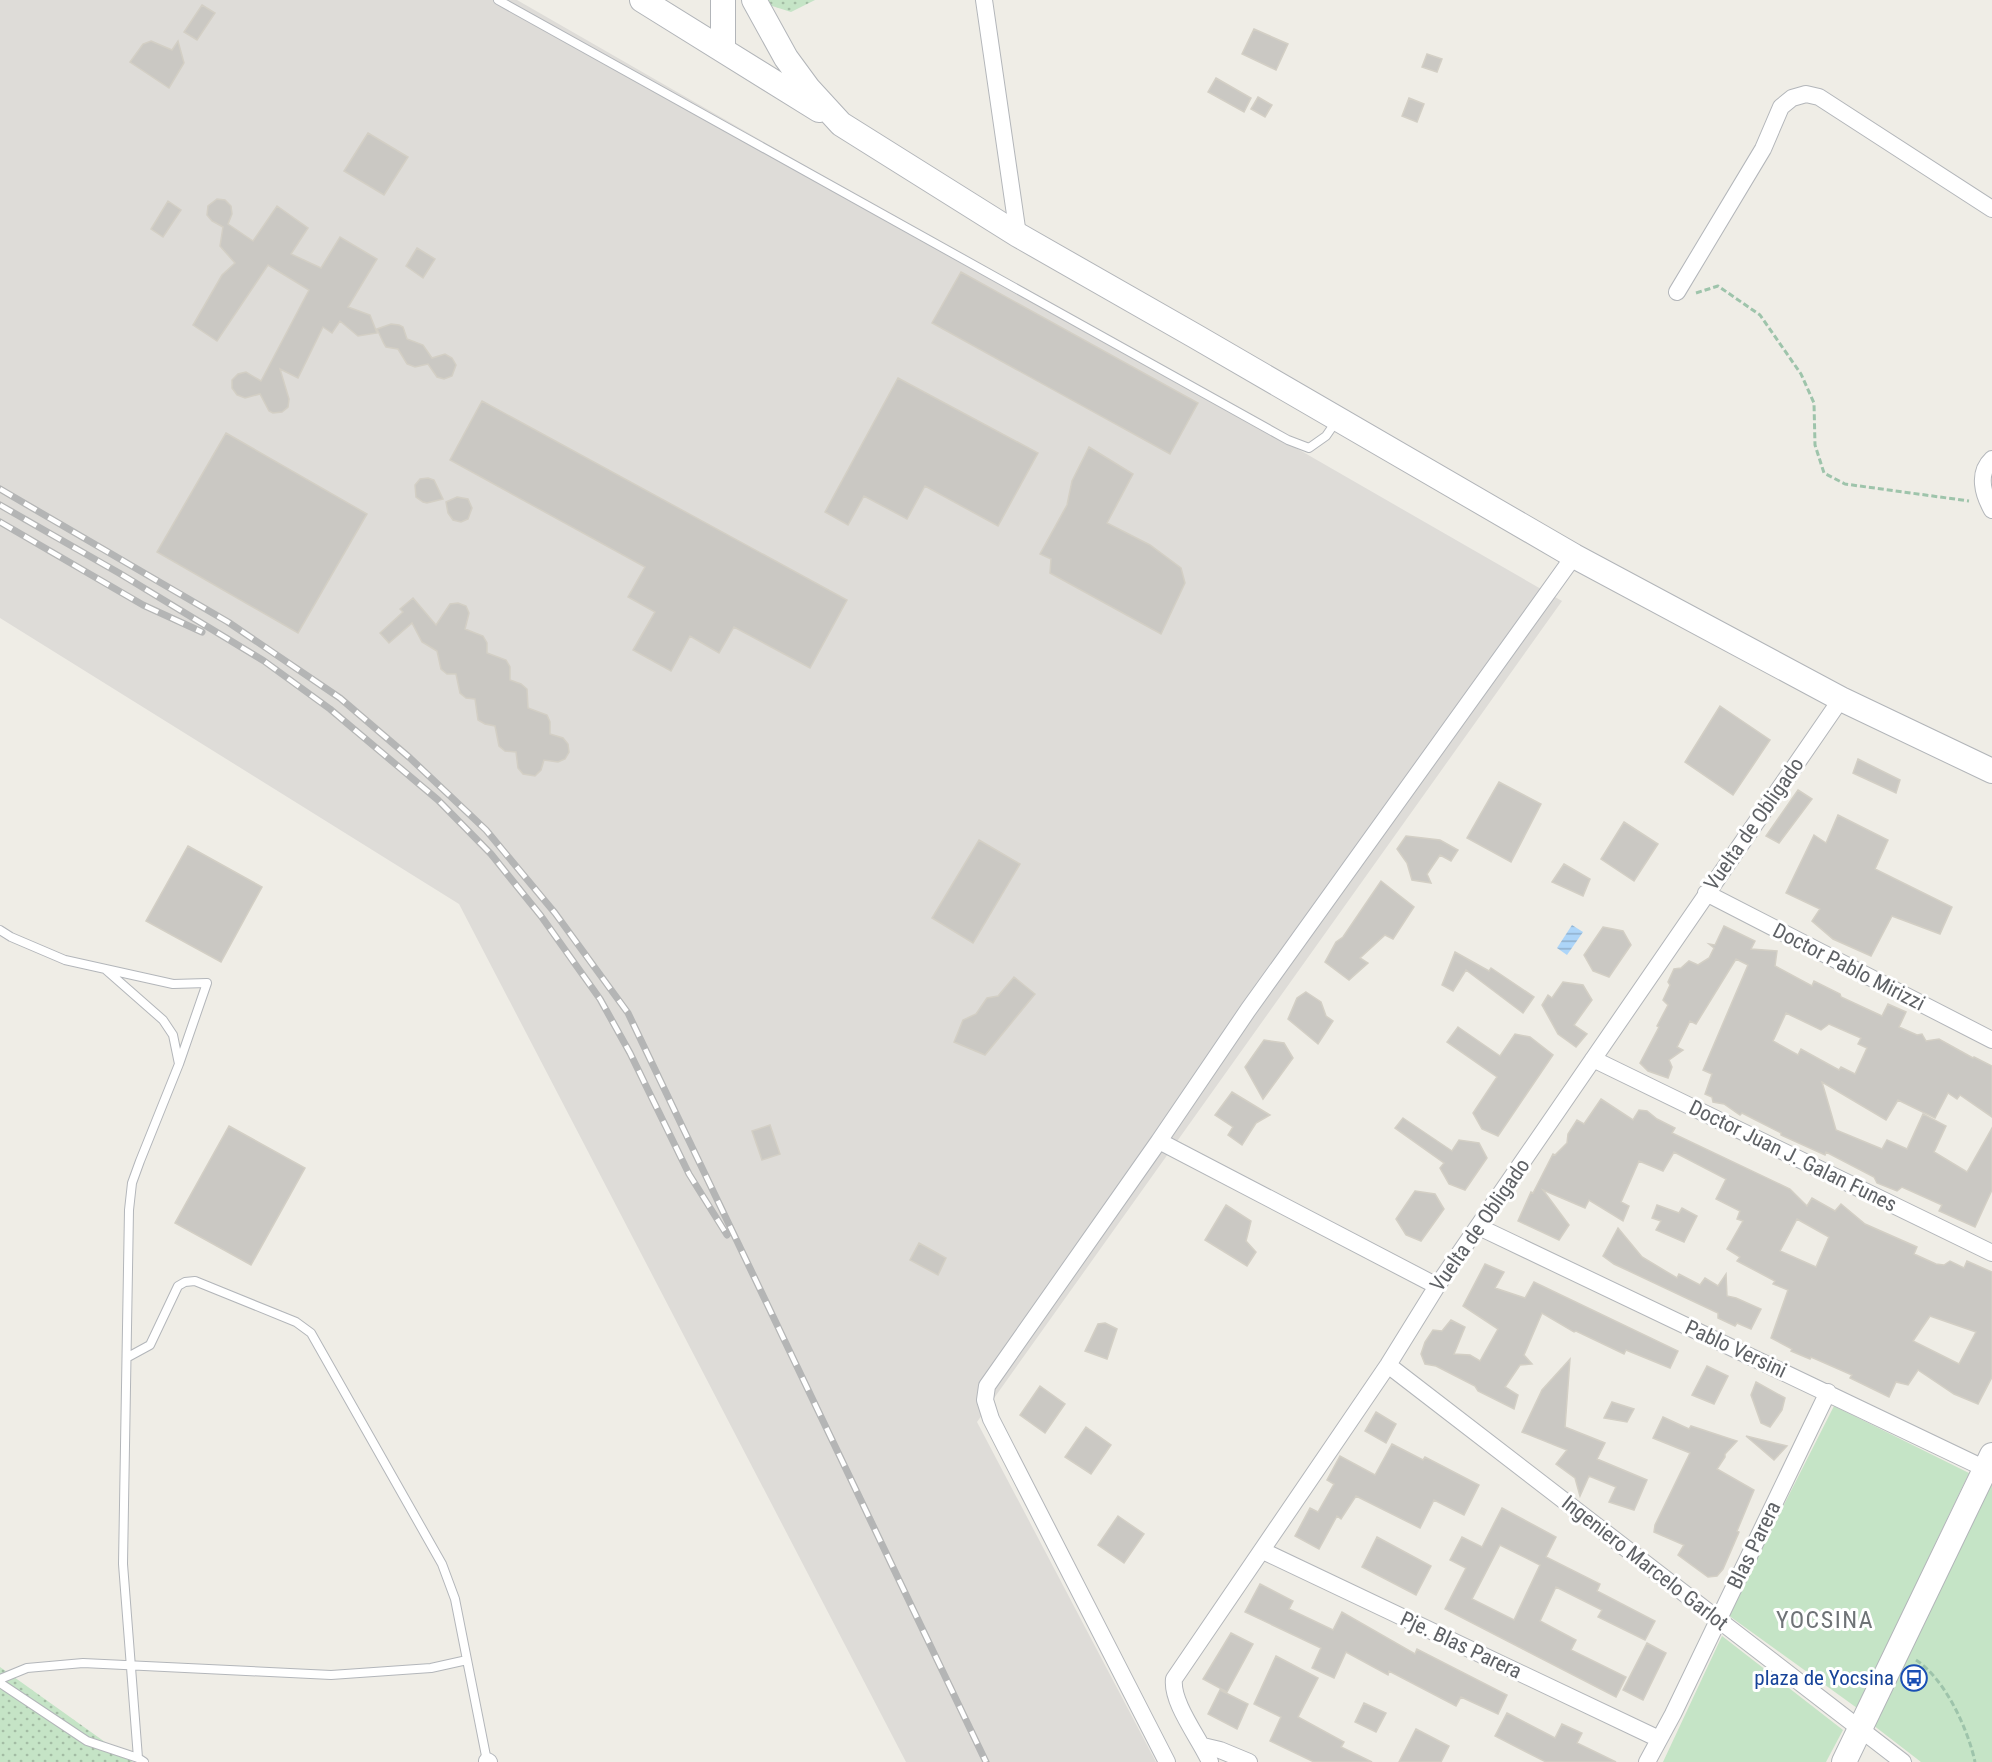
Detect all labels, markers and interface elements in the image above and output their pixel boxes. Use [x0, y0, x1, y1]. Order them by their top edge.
street label: Vuelta de Obligado [1699, 753, 1809, 895]
street label: Doctor Pablo Mirizzi [1769, 918, 1929, 1016]
street label: Doctor Juan J. Galan Funes [1685, 1095, 1901, 1217]
street label: Vuelta de Obligado [1425, 1154, 1535, 1296]
street label: Pablo Versini [1681, 1315, 1791, 1383]
street label: Ingeniero Marcelo Garlot [1557, 1491, 1733, 1635]
street label: Blas Parera [1723, 1497, 1785, 1593]
street label: Pje. Blas Parera [1397, 1606, 1525, 1684]
district label: YOCSINA [1776, 1606, 1874, 1634]
bus stop icon: plaza de Yocsina [1899, 1663, 1929, 1693]
place label: plaza de Yocsina [1754, 1666, 1894, 1690]

